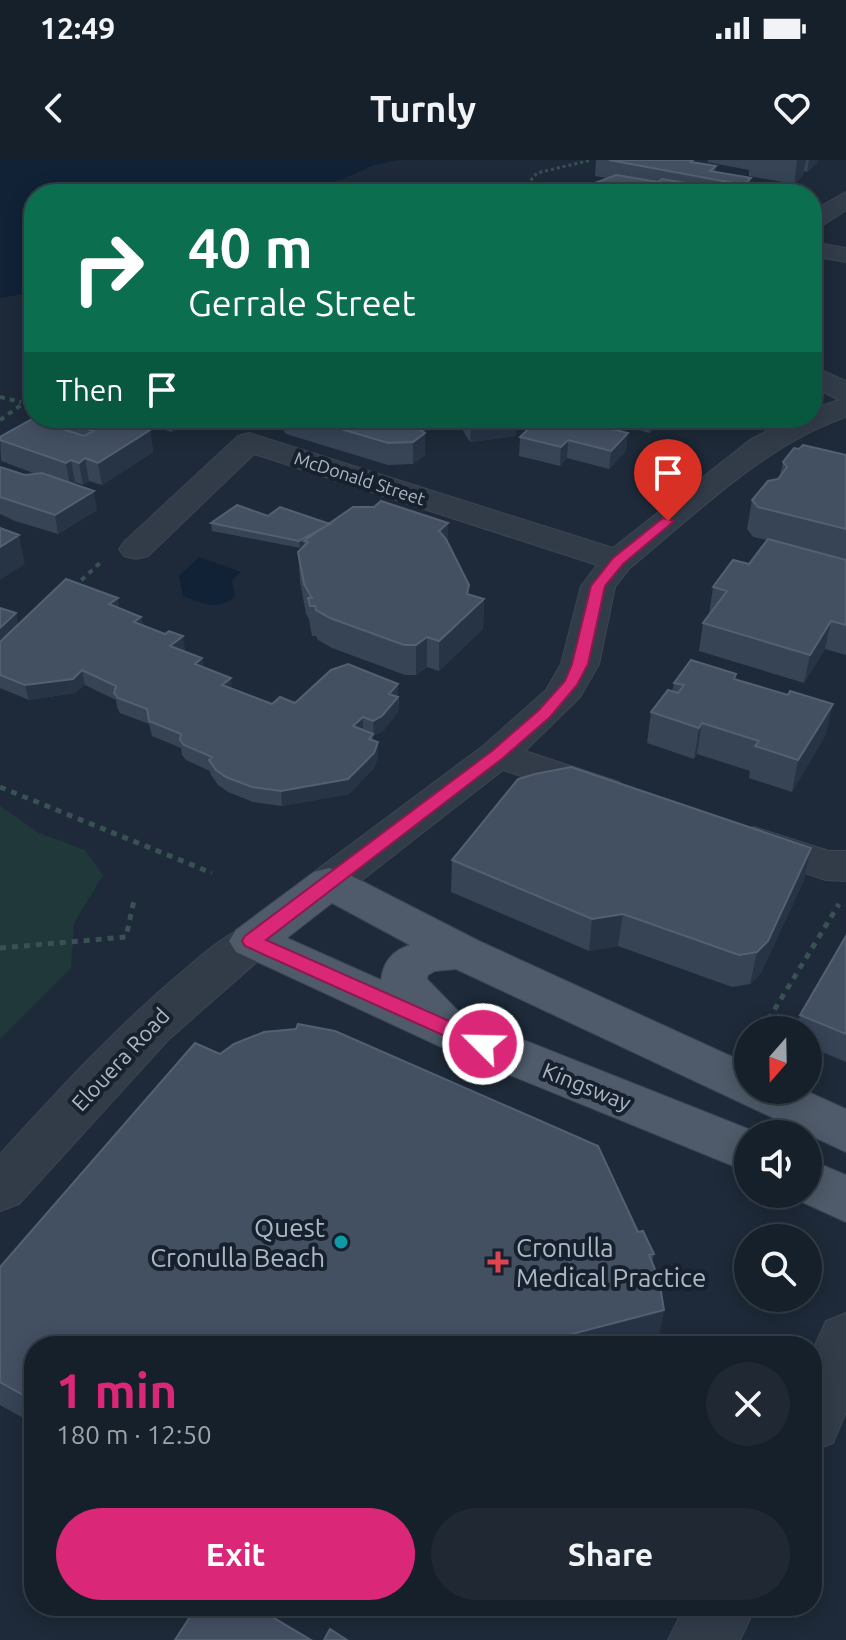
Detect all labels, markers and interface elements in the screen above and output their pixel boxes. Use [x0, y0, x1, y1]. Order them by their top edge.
text: 12:49 [40, 11, 115, 45]
icon: back [32, 86, 76, 130]
icon: heart [770, 86, 814, 130]
text: Turnly [370, 88, 476, 129]
icon: right [56, 216, 160, 320]
text: 40 m [188, 216, 313, 279]
text: Gerrale Street [188, 282, 416, 323]
icon: arrive [140, 368, 184, 412]
text: Then [56, 373, 124, 407]
pin [634, 439, 702, 521]
street label: McDonald Street [292, 447, 428, 509]
icon: arrive [646, 451, 690, 495]
position arrow [441, 1002, 525, 1086]
street label: Elouera Road [66, 1003, 174, 1115]
north arrow [734, 1016, 822, 1104]
map controls [734, 1016, 822, 1312]
street label: Kingsway [539, 1057, 635, 1115]
button: sound [734, 1120, 822, 1208]
place label: Quest Cronulla Beach [150, 1213, 325, 1272]
button: search [734, 1224, 822, 1312]
marker: Quest Cronulla Beach [332, 1233, 350, 1251]
place label: Cronulla Medical Practice [516, 1233, 706, 1292]
marker: Cronulla Medical Practice [487, 1251, 509, 1273]
button: close [706, 1362, 790, 1446]
text: 1 min [56, 1363, 177, 1417]
text: 180 m · 12:50 [56, 1420, 212, 1449]
button: Exit [56, 1508, 415, 1600]
button: Share [431, 1508, 790, 1600]

